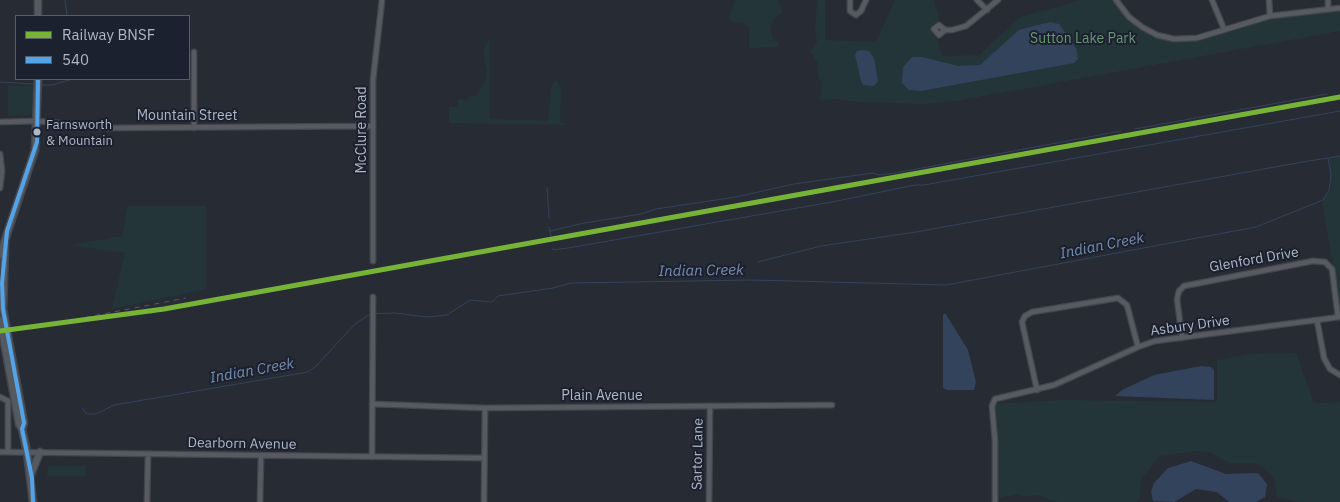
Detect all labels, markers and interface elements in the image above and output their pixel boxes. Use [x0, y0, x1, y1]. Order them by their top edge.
legend [15, 15, 190, 80]
text: Railway BNSF [62, 25, 155, 44]
park label: Sutton Lake Park [1030, 31, 1136, 47]
text: 540 [62, 50, 89, 69]
street label: McClure Road [354, 86, 370, 174]
street label: Mountain Street [137, 108, 237, 124]
place label: Farnsworth & Mountain [46, 117, 113, 148]
marker: Farnsworth & Mountain [32, 127, 42, 137]
water label: Indian Creek [1058, 229, 1146, 263]
street label: Glenford Drive [1208, 244, 1300, 276]
water label: Indian Creek [658, 261, 744, 281]
street label: Asbury Drive [1149, 312, 1231, 340]
water label: Indian Creek [208, 355, 296, 387]
street label: Plain Avenue [561, 388, 643, 404]
street label: Sartor Lane [689, 418, 707, 490]
street label: Dearborn Avenue [187, 435, 297, 453]

